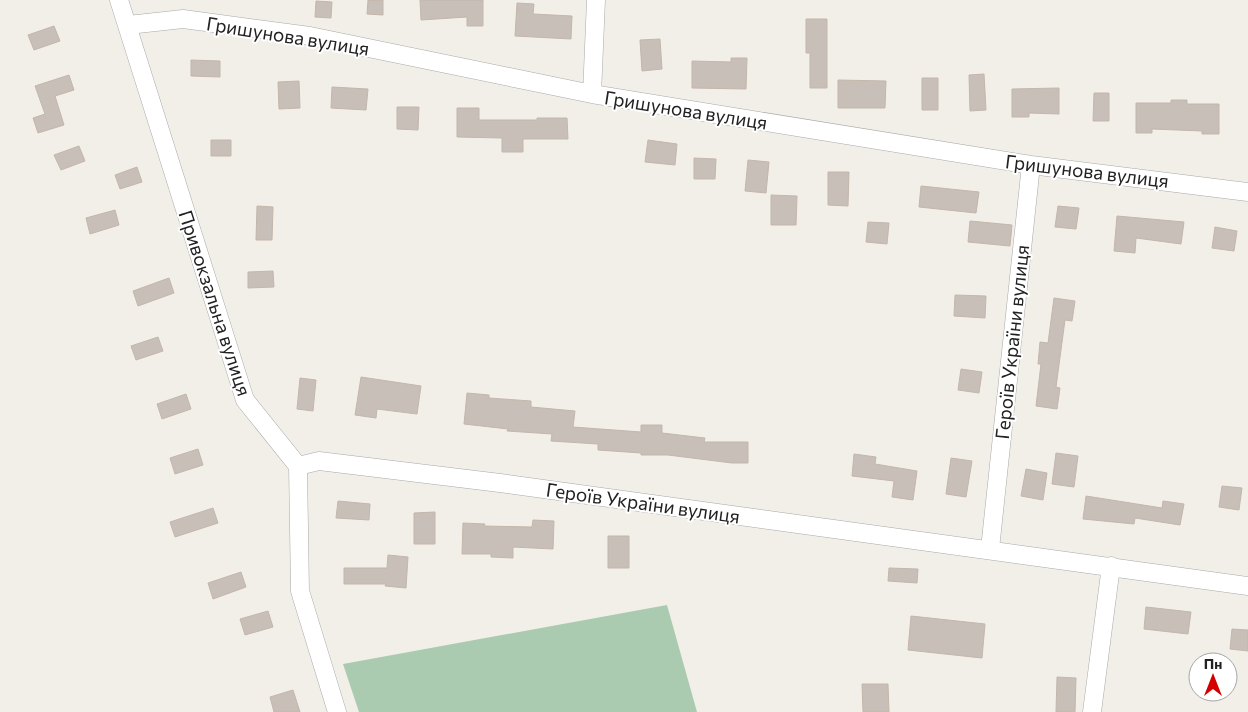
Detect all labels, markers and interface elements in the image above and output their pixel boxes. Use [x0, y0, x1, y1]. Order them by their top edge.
street label: Гришунова вулиця [205, 11, 371, 60]
street label: Гришунова вулиця [603, 85, 769, 134]
street label: Гришунова вулиця [1004, 149, 1170, 192]
street label: Привокзальна вулиця [175, 207, 256, 399]
street label: Героїв України вулиця [990, 244, 1033, 440]
street label: Героїв України вулиця [545, 478, 741, 527]
north arrow [1188, 652, 1238, 702]
text: Пн [1204, 655, 1222, 672]

